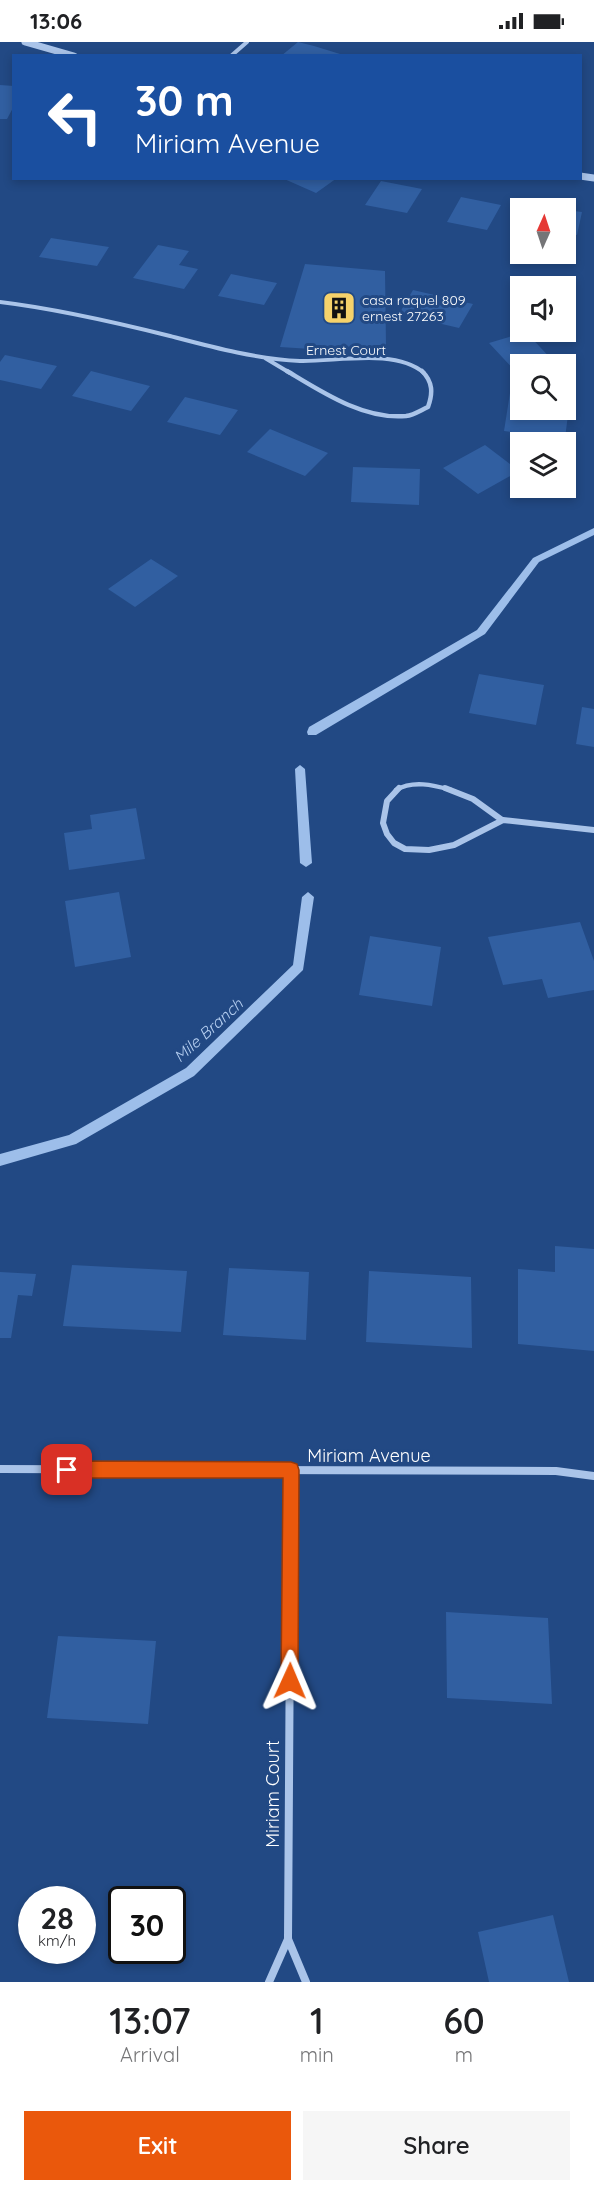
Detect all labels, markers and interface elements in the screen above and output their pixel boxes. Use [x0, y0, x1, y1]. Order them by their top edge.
text: 13:06 [30, 7, 82, 35]
text: 30 m [135, 74, 234, 127]
icon: left [36, 78, 114, 156]
text: Miriam Avenue [135, 126, 320, 160]
north arrow [510, 198, 576, 264]
map controls [510, 198, 576, 498]
button: sound [510, 276, 576, 342]
building icon: casa raquel 809 ernest 27263 [321, 290, 357, 326]
place label: casa raquel 809 ernest 27263 [362, 291, 466, 325]
street label: Ernest Court [306, 341, 386, 359]
button: search [510, 354, 576, 420]
button: layers [510, 432, 576, 498]
water label: Mile Branch [169, 993, 247, 1066]
pin [41, 1444, 92, 1495]
street label: Miriam Avenue [307, 1444, 431, 1467]
icon: arrive [50, 1453, 83, 1486]
position arrow [258, 1649, 322, 1713]
street label: Miriam Court [261, 1740, 284, 1848]
speed limit sign: 30 [108, 1886, 186, 1964]
text: 28 [40, 1899, 74, 1937]
text: km/h [38, 1931, 76, 1950]
text: 13:07 [109, 1998, 191, 2043]
text: 1 [310, 1998, 324, 2043]
text: 60 [443, 1998, 485, 2043]
text: Arrival [120, 2042, 180, 2067]
text: min [300, 2042, 334, 2067]
text: m [455, 2042, 473, 2067]
button: Exit [24, 2111, 291, 2180]
button: Share [303, 2111, 570, 2180]

